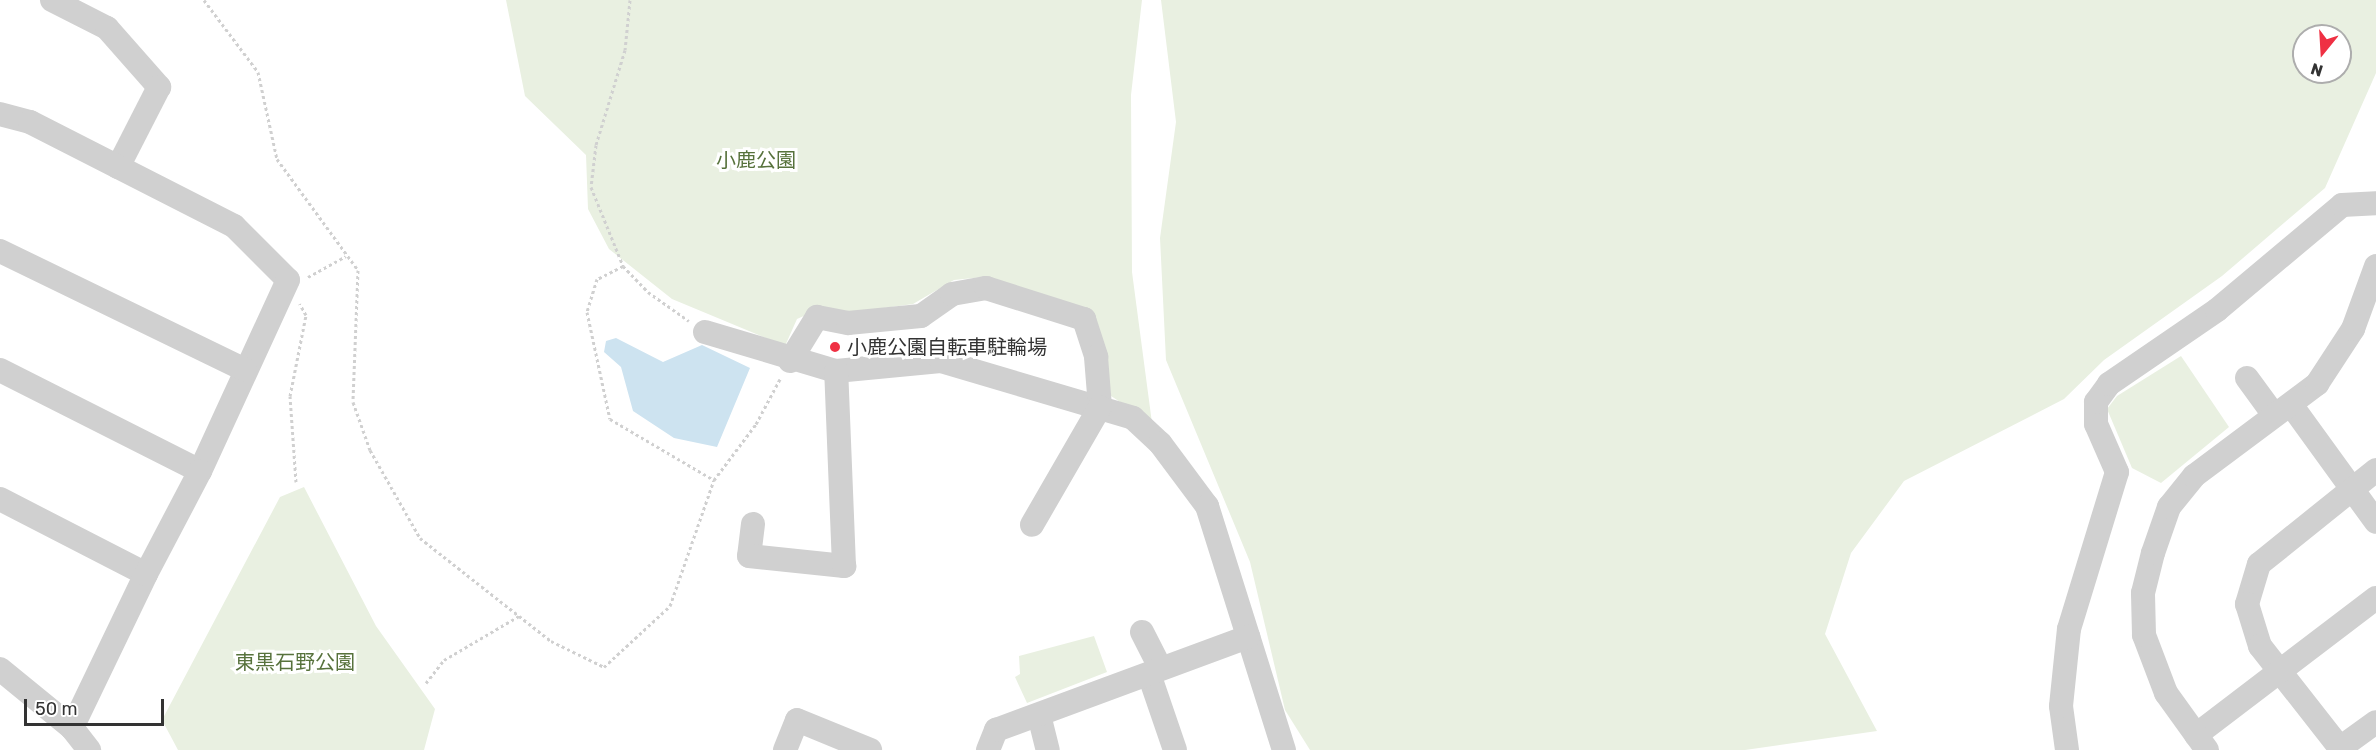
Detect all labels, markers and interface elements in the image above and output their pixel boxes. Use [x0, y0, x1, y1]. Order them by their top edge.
north arrow [2292, 24, 2352, 84]
text: N [2308, 59, 2325, 81]
park label: 小鹿公園 [716, 148, 796, 172]
place label: 小鹿公園自転車駐輪場 [847, 335, 1047, 359]
marker: 小鹿公園自転車駐輪場 [828, 340, 842, 354]
park label: 東黒石野公園 [235, 650, 355, 674]
scale bar [27, 687, 166, 725]
text: 50 m [35, 698, 78, 720]

